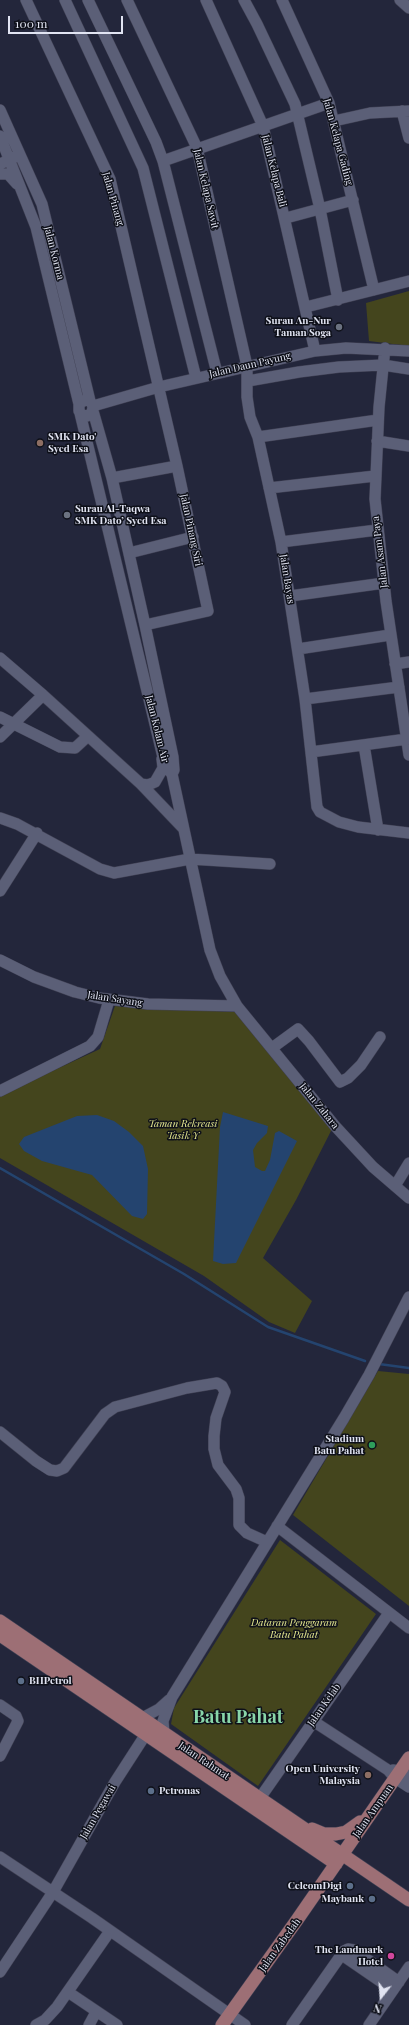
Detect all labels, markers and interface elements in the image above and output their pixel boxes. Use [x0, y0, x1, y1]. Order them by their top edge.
scale bar [10, 8, 125, 34]
text: 100 m [15, 15, 47, 31]
street label: Jalan Kelapa Gading [321, 98, 355, 186]
street label: Jalan Kelapa Bali [259, 134, 289, 208]
street label: Jalan Kelapa Sawit [191, 148, 221, 230]
street label: Jalan Pinang [100, 171, 126, 227]
street label: Jalan Korma [42, 225, 66, 281]
place label: Surau An-Nur Taman Soga [266, 315, 331, 338]
marker: Surau An-Nur Taman Soga [334, 322, 344, 332]
street label: Jalan Daun Payung [208, 350, 292, 380]
place label: SMK Dato' Syed Esa [48, 431, 96, 454]
marker: SMK Dato' Syed Esa [35, 438, 45, 448]
street label: Jalan Pinang Siri [178, 493, 204, 567]
place label: Surau Al-Taqwa SMK Dato’ Syed Esa [75, 503, 167, 526]
marker: Surau Al-Taqwa SMK Dato’ Syed Esa [62, 510, 72, 520]
street label: Jalan Asam Paya [370, 515, 390, 589]
street label: Jalan Bayas [277, 553, 297, 605]
street label: Jalan Kolam Air [143, 694, 171, 764]
street label: Jalan Sayang [87, 989, 143, 1009]
street label: Jalan Zahara [297, 1081, 341, 1131]
park label: Taman Rekreasi Tasik Y [149, 1118, 217, 1142]
place label: Stadium Batu Pahat [314, 1433, 364, 1456]
marker: Stadium Batu Pahat [367, 1440, 377, 1450]
park label: Dataran Penggaram Batu Pahat [251, 1617, 337, 1640]
place label: BHPetrol [29, 1675, 72, 1687]
marker: BHPetrol [16, 1676, 26, 1686]
street label: Jalan Kelab [305, 1681, 343, 1729]
district label: Batu Pahat [193, 1706, 283, 1728]
street label: Jalan Rahmat [176, 1740, 232, 1782]
place label: Open University Malaysia [286, 1763, 360, 1786]
marker: Open University Malaysia [363, 1770, 373, 1780]
street label: Jalan Ampuan [350, 1782, 396, 1840]
street label: Jalan Pegawai [78, 1783, 118, 1841]
place label: Petronas [159, 1785, 200, 1797]
marker: Petronas [146, 1786, 156, 1796]
place label: CelcomDigi [288, 1880, 342, 1892]
marker: CelcomDigi [345, 1881, 355, 1891]
place label: Maybank [321, 1893, 364, 1905]
marker: Maybank [367, 1894, 377, 1904]
street label: Jalan Zabedah [257, 1916, 303, 1974]
place label: The Landmark Hotel [315, 1944, 383, 1968]
marker: The Landmark Hotel [386, 1951, 396, 1961]
north arrow [361, 1977, 401, 2017]
text: N [371, 2001, 383, 2017]

